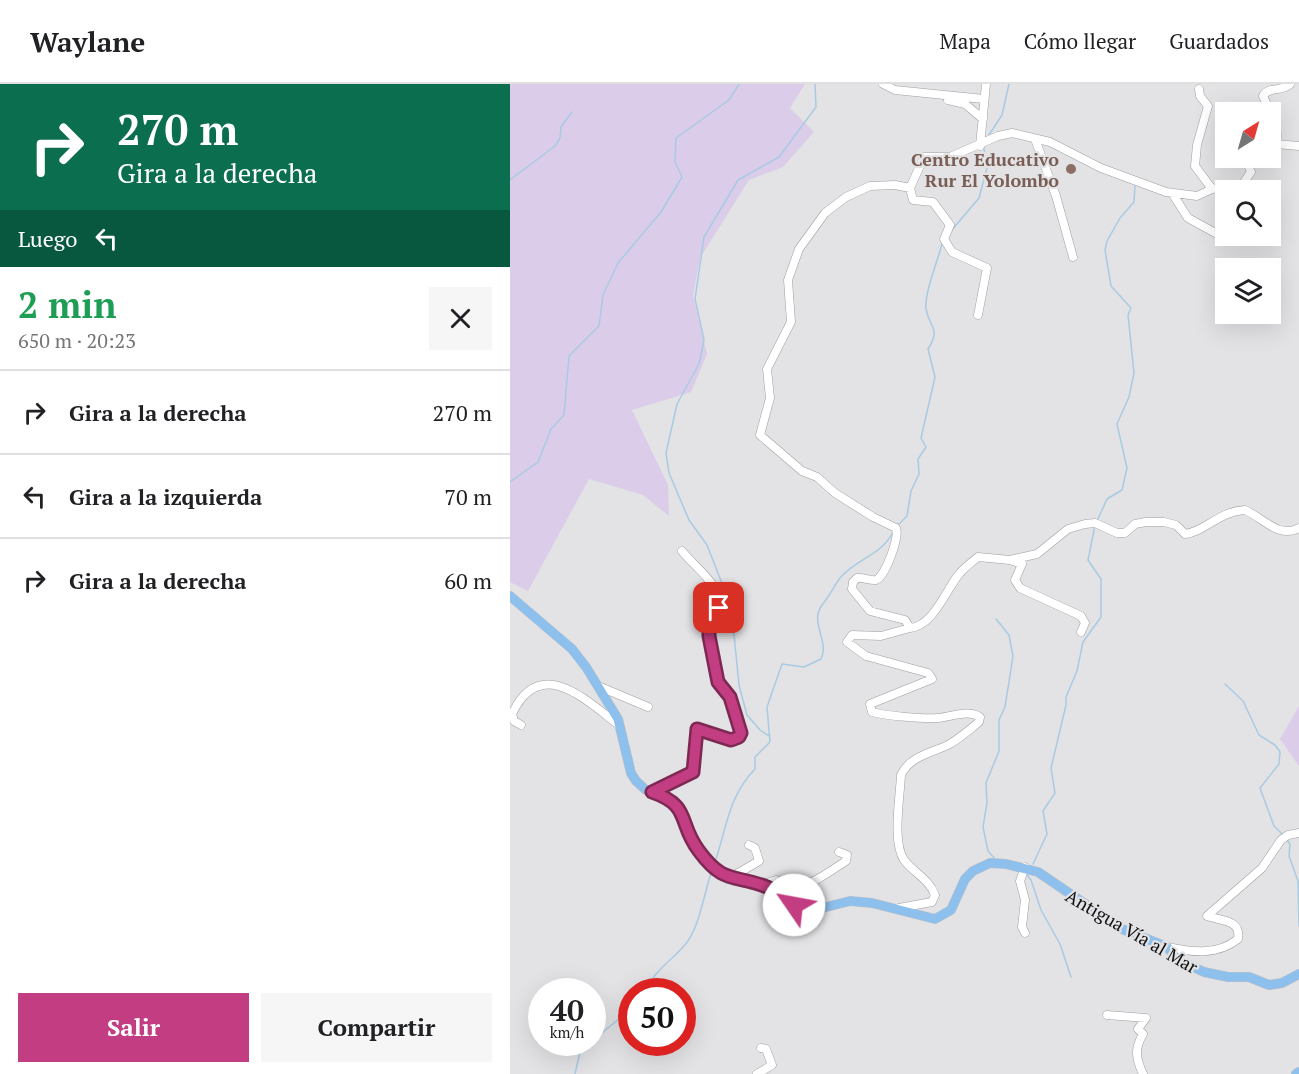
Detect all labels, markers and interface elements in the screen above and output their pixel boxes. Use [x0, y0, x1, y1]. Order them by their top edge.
text: Waylane [30, 23, 145, 60]
text: Mapa [939, 27, 991, 55]
text: Cómo llegar [1024, 27, 1136, 55]
text: Guardados [1169, 27, 1269, 55]
text: 270 m [117, 101, 238, 157]
north arrow [1215, 102, 1281, 168]
map controls [1215, 102, 1281, 324]
icon: right [18, 108, 96, 186]
place label: Centro Educativo Rur El Yolombo [911, 147, 1059, 192]
text: Gira a la derecha [117, 155, 317, 191]
marker: Centro Educativo Rur El Yolombo [1064, 162, 1078, 176]
button: search [1215, 180, 1281, 246]
icon: left [90, 222, 123, 255]
text: Luego [18, 224, 78, 253]
button: layers [1215, 258, 1281, 324]
text: 2 min [18, 281, 116, 328]
button: close [429, 287, 492, 350]
text: 650 m · 20:23 [18, 327, 136, 354]
icon: right [18, 396, 51, 429]
text: Gira a la derecha [69, 398, 247, 427]
text: 270 m [432, 398, 492, 427]
icon: left [18, 480, 51, 513]
text: Gira a la izquierda [69, 482, 262, 511]
text: 70 m [444, 482, 492, 511]
icon: right [18, 564, 51, 597]
text: Gira a la derecha [69, 566, 247, 595]
text: 60 m [444, 566, 492, 595]
pin [693, 582, 744, 633]
icon: arrive [702, 591, 735, 624]
position arrow [762, 873, 826, 937]
street label: Antigua Vía al Mar [1062, 883, 1203, 979]
speed limit sign: 50 [618, 978, 696, 1056]
text: 40 [550, 990, 584, 1030]
button: Salir [18, 993, 249, 1062]
button: Compartir [261, 993, 492, 1062]
text: km/h [550, 1022, 584, 1042]

